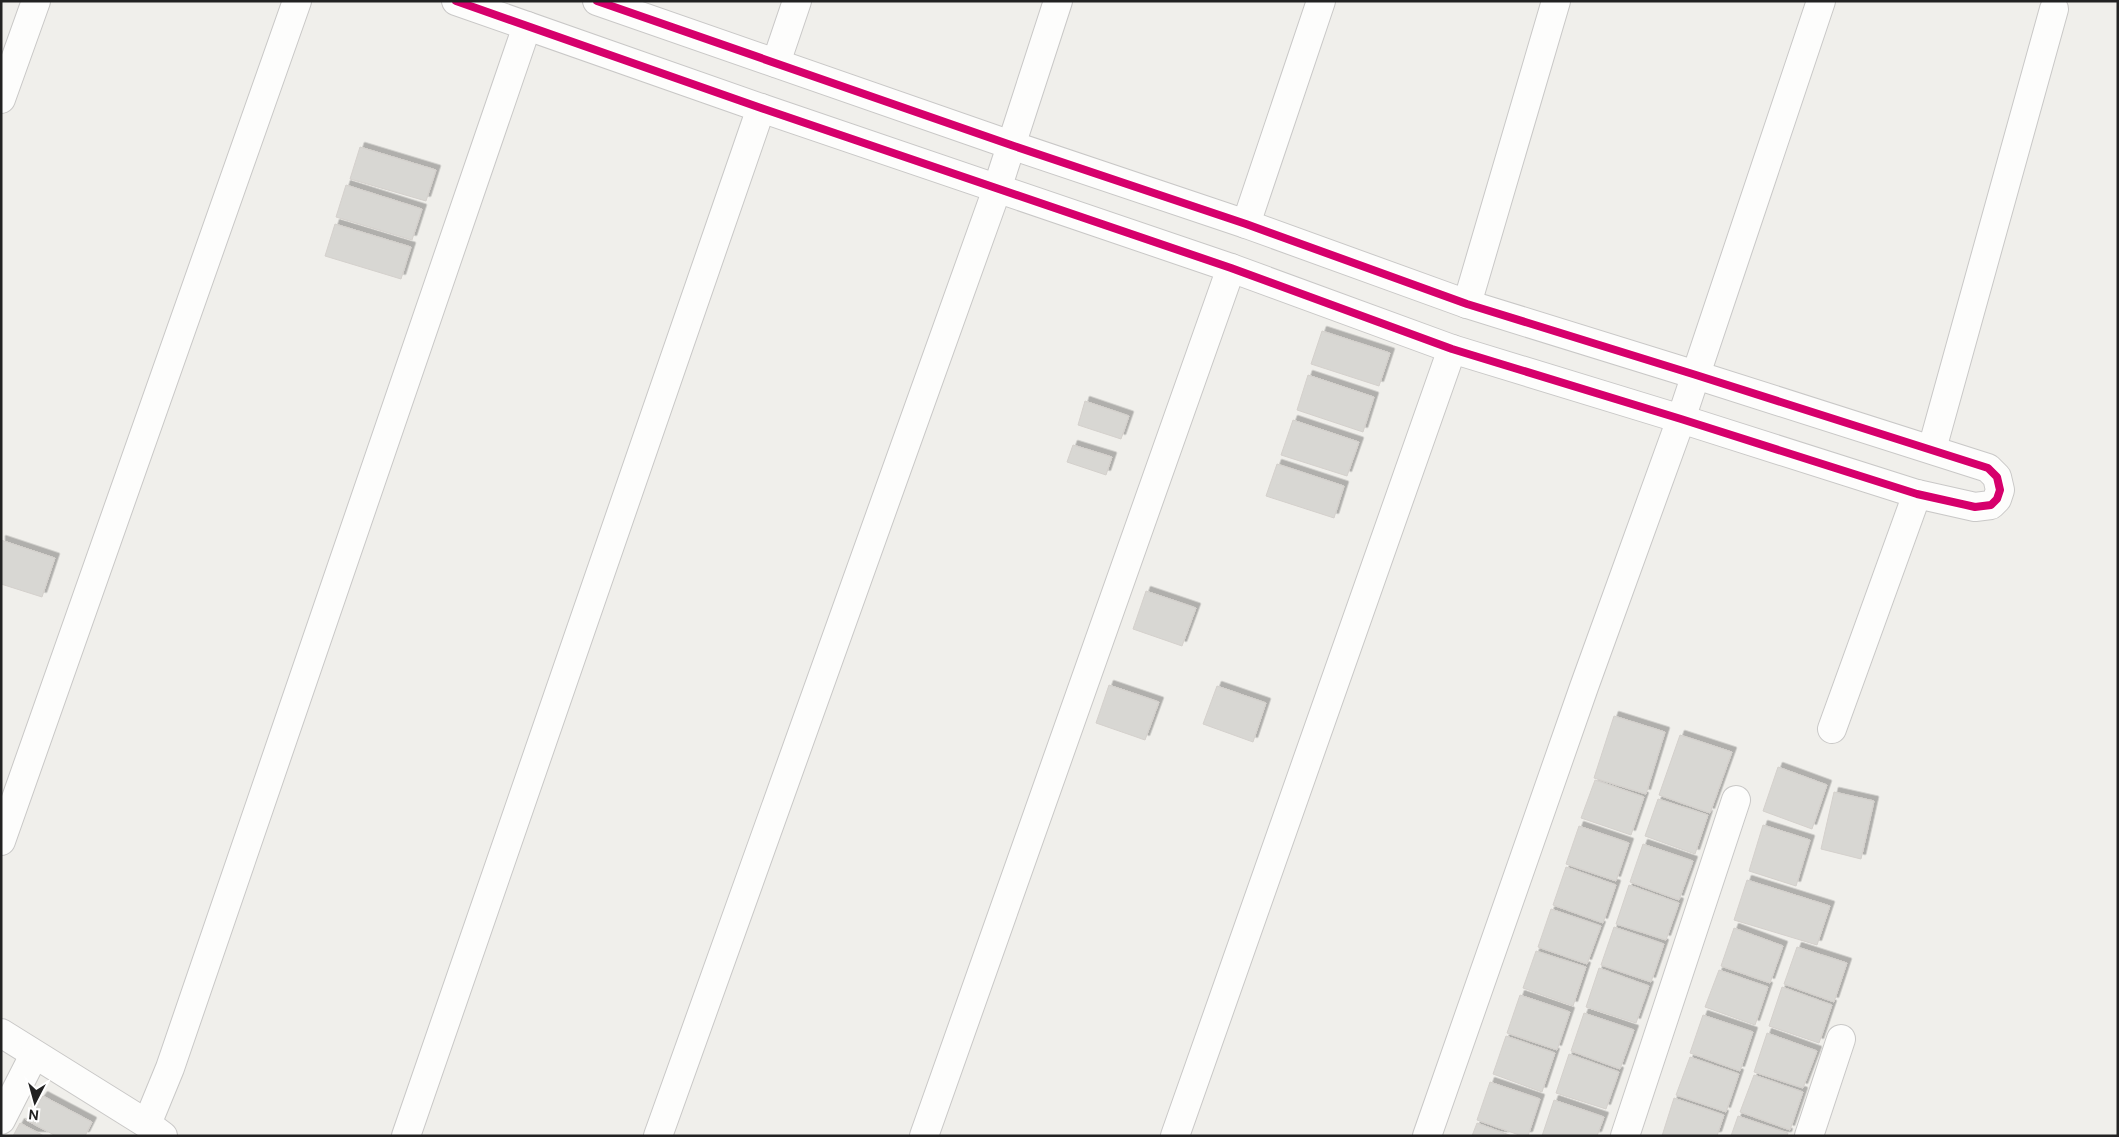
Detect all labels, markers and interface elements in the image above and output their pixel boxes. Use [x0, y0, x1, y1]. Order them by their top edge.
north arrow [10, 1077, 60, 1127]
text: N [28, 1105, 40, 1124]

